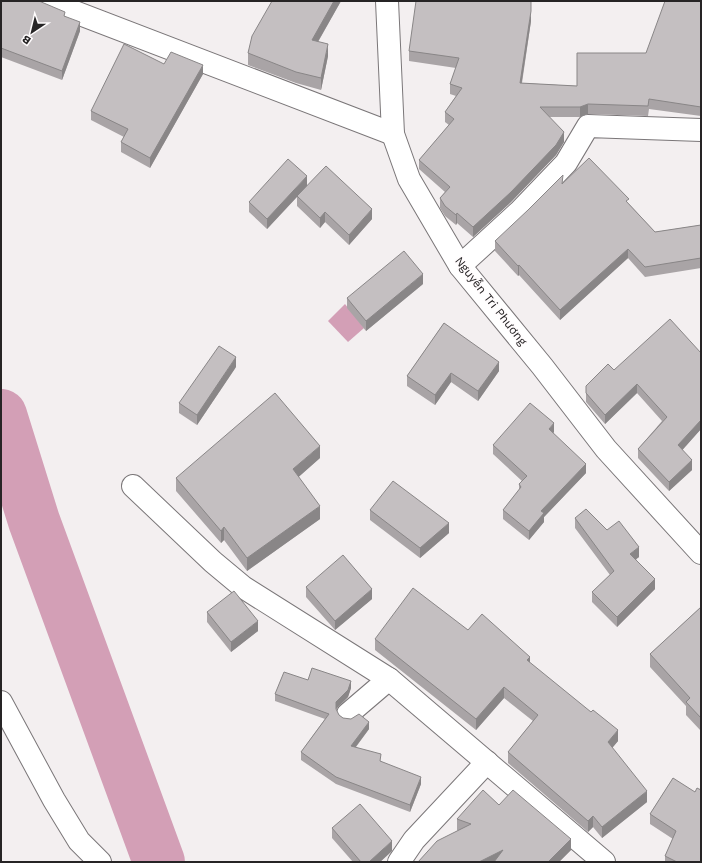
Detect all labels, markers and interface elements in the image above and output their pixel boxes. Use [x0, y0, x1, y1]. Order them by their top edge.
north arrow [12, 12, 52, 52]
text: B [19, 32, 33, 47]
street label: Nguyễn Tri Phương [452, 254, 530, 349]

